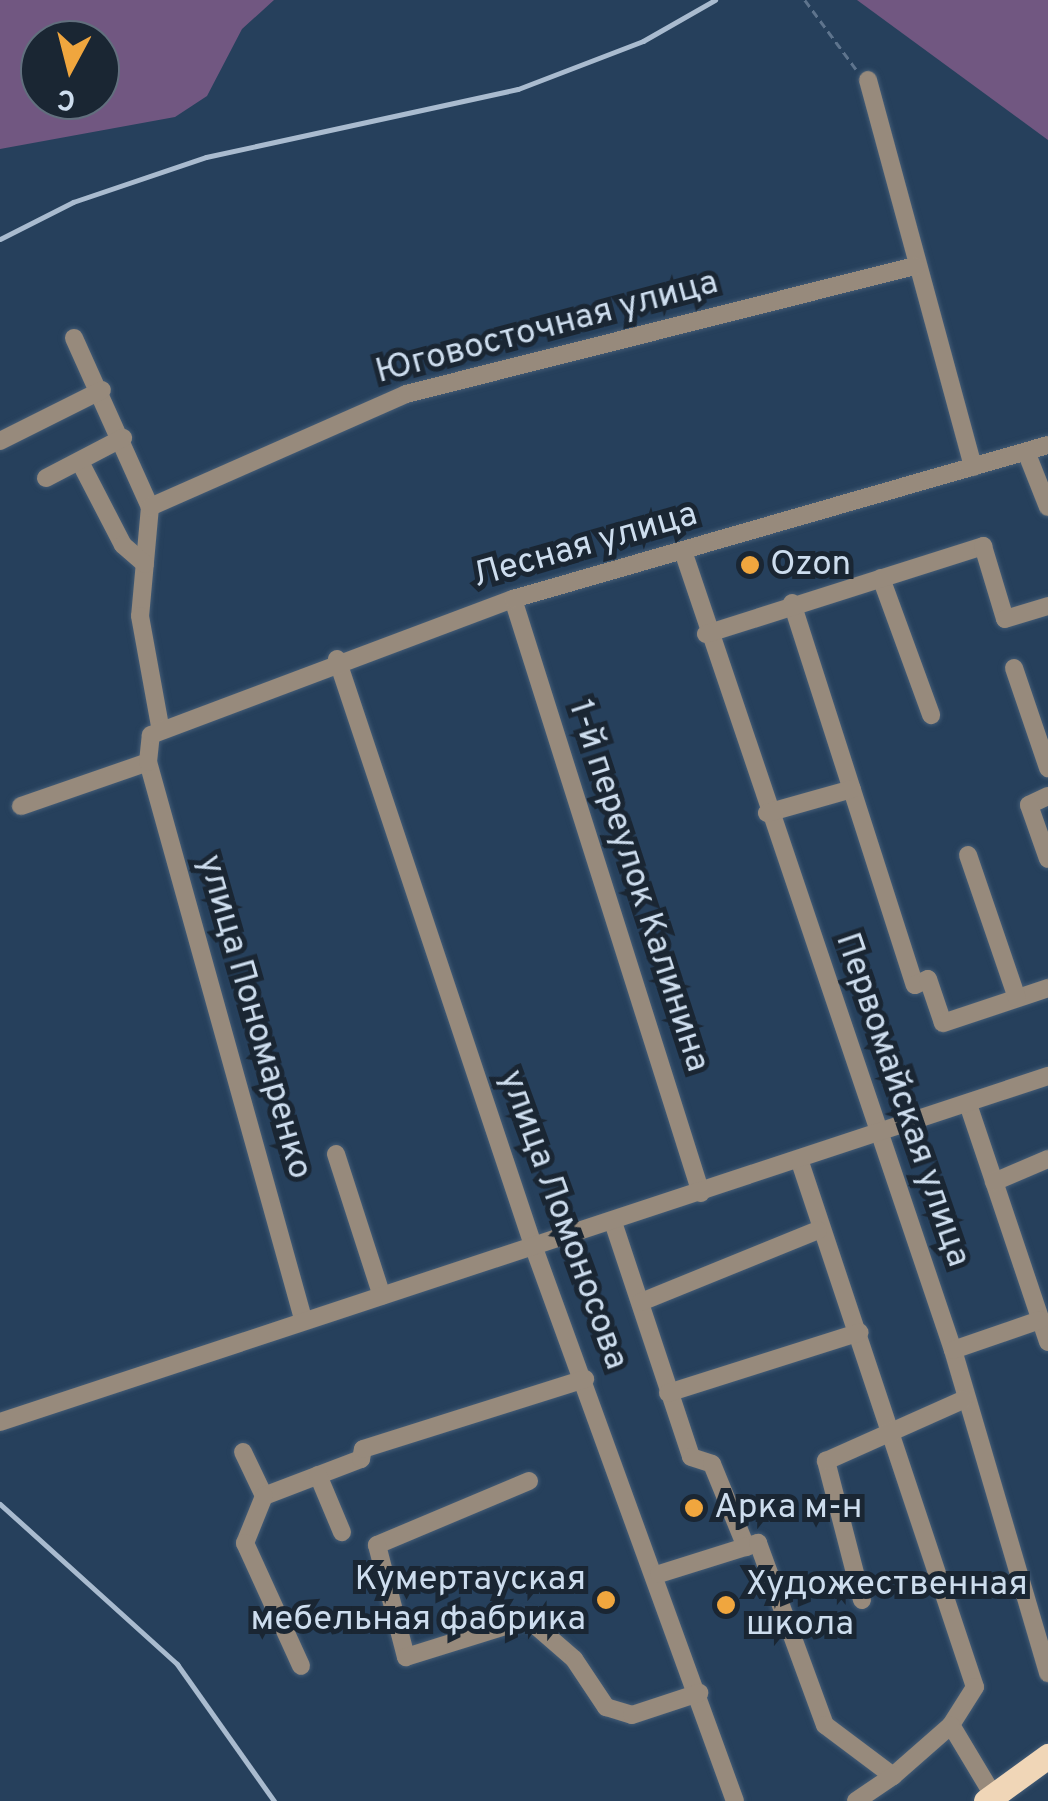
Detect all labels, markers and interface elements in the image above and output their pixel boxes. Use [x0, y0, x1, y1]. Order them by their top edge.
north arrow [20, 20, 120, 120]
text: С [56, 79, 78, 117]
street label: Юговосточная улица [371, 262, 723, 394]
street label: Лесная улица [468, 494, 702, 598]
place label: Ozon [770, 544, 851, 586]
marker: Ozon [739, 554, 761, 576]
street label: 1-й переулок Калинина [558, 695, 718, 1077]
street label: улица Пономаренко [188, 850, 320, 1184]
street label: Первомайская улица [825, 928, 979, 1272]
street label: улица Ломоносова [489, 1065, 637, 1375]
place label: Арка м-н [714, 1487, 863, 1529]
marker: Арка м-н [683, 1497, 705, 1519]
place label: Кумертауская мебельная фабрика [251, 1559, 586, 1641]
place label: Художественная школа [746, 1564, 1028, 1646]
marker: Кумертауская мебельная фабрика [595, 1589, 617, 1611]
marker: Художественная школа [715, 1594, 737, 1616]

